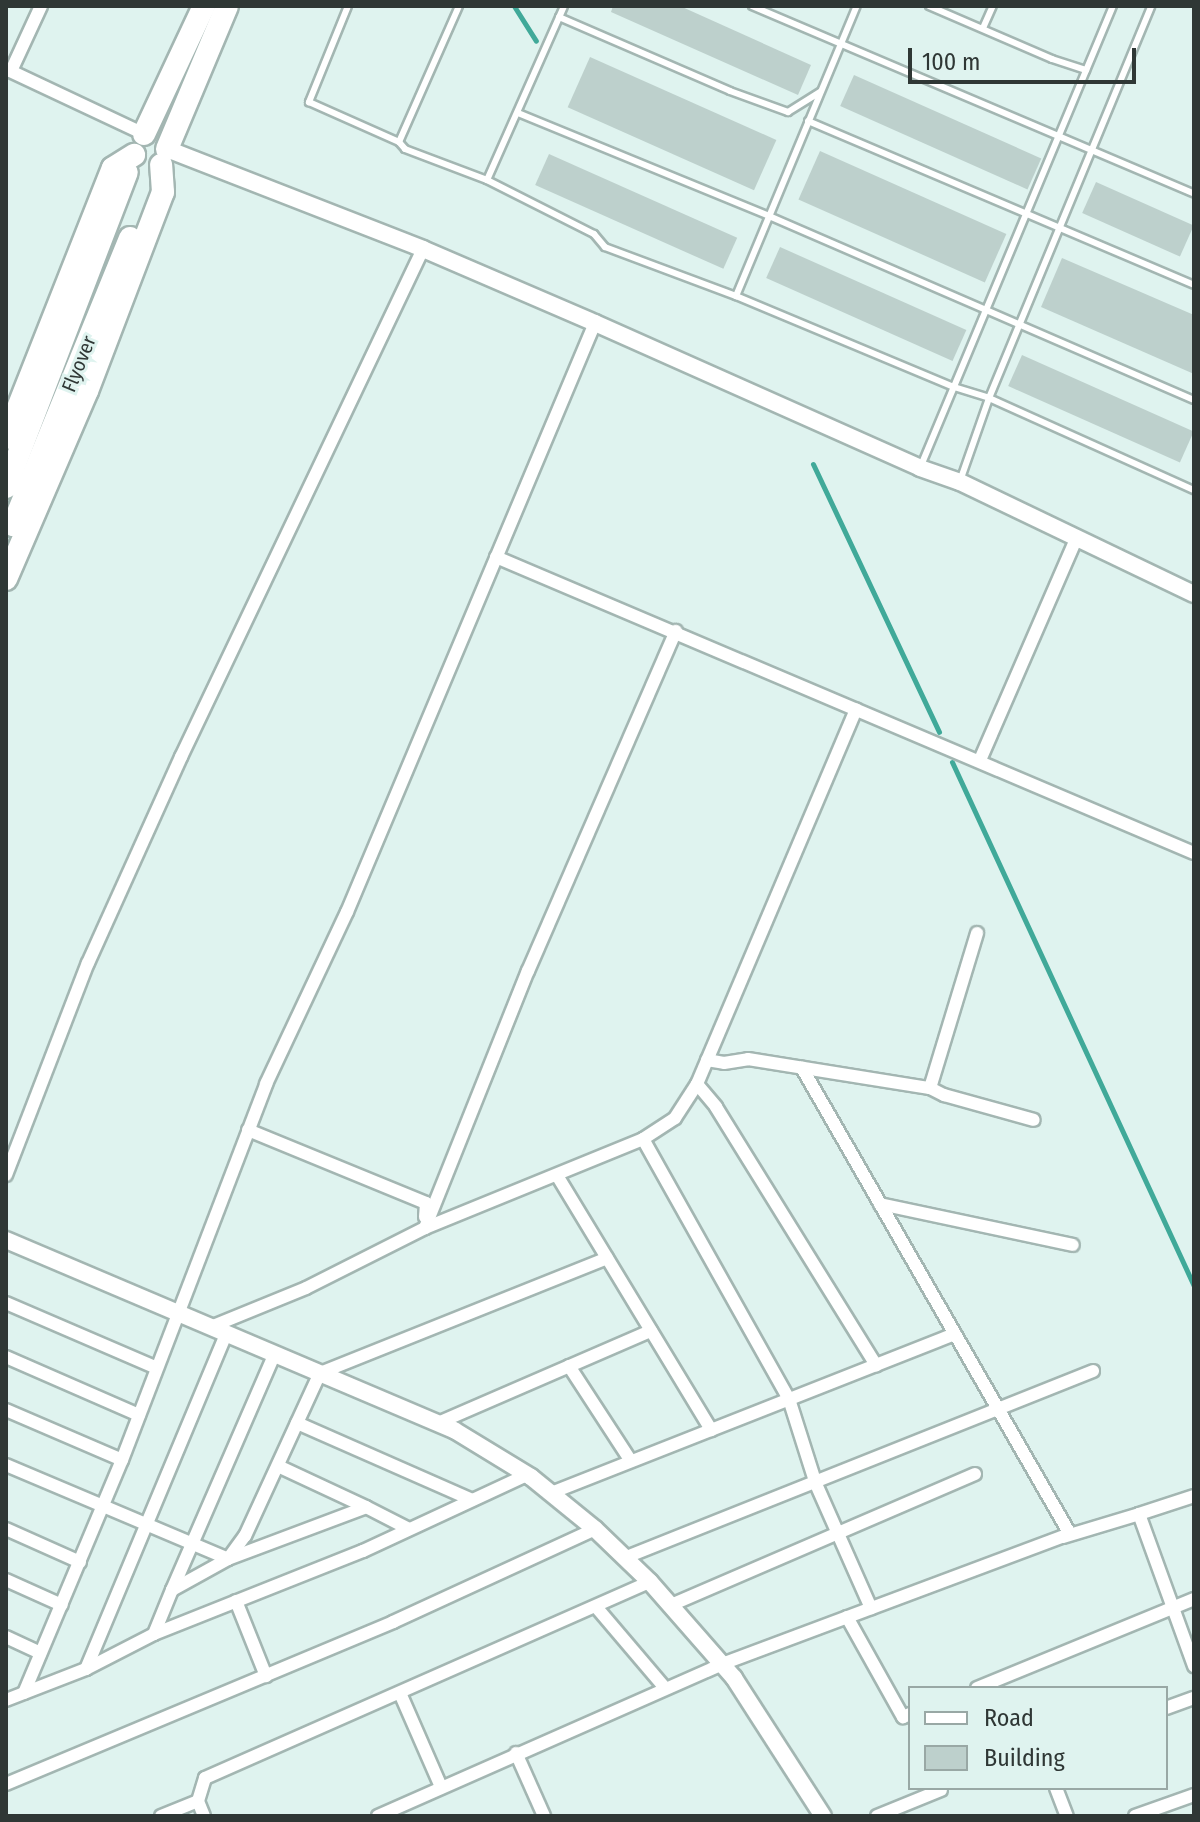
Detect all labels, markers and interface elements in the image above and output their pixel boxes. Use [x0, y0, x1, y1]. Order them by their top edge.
scale bar [912, 32, 1140, 82]
text: 100 m [922, 48, 980, 76]
street label: Flyover [57, 332, 101, 396]
legend [908, 1686, 1168, 1790]
text: Road [984, 1704, 1034, 1732]
text: Building [984, 1744, 1065, 1772]

